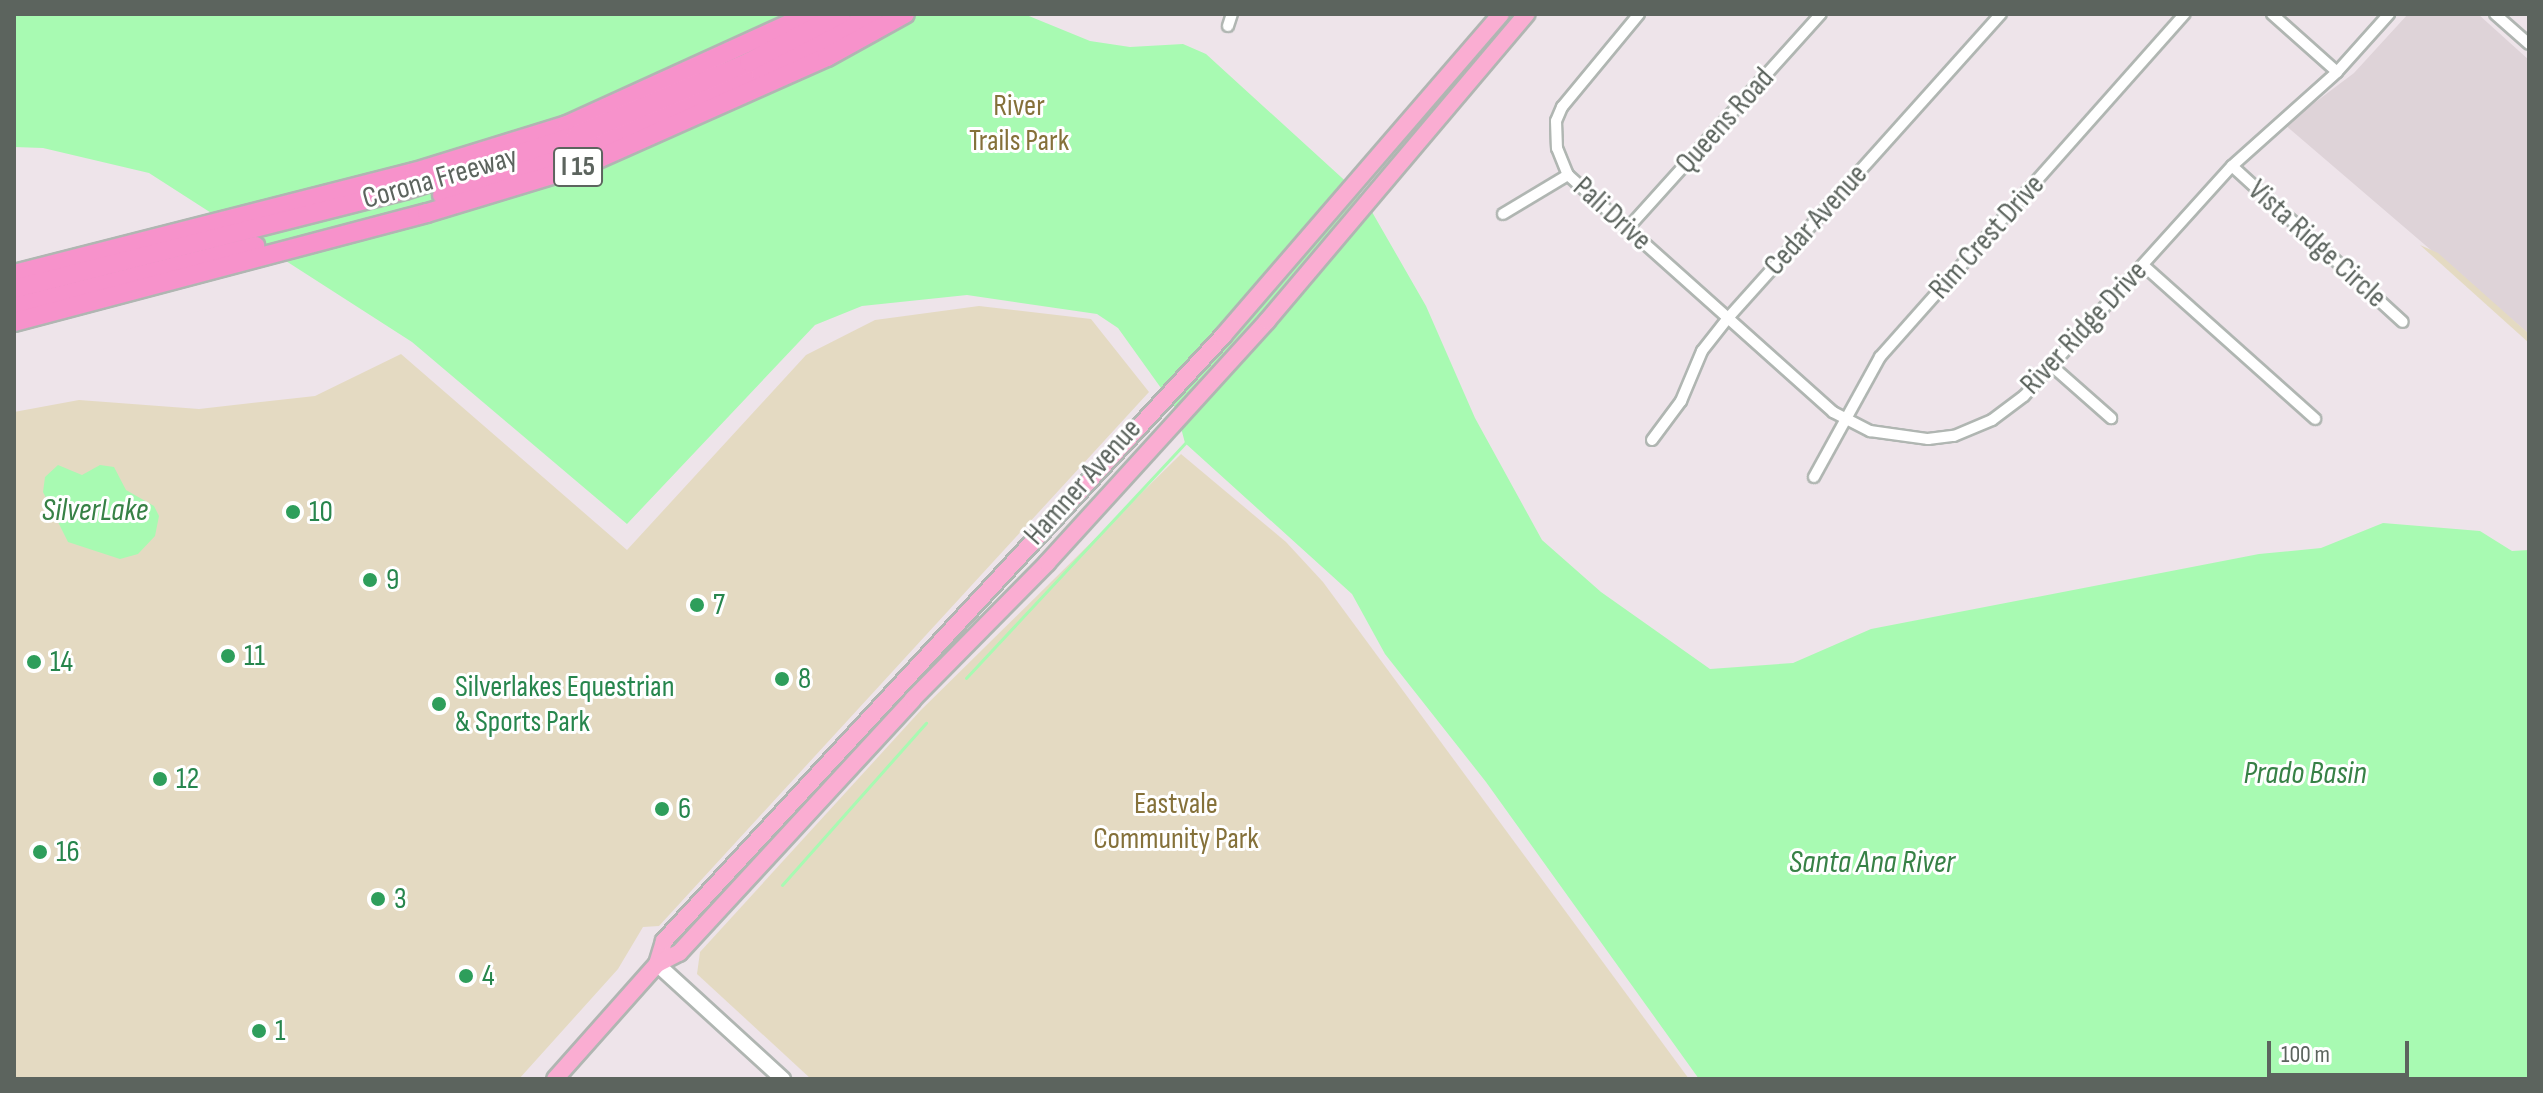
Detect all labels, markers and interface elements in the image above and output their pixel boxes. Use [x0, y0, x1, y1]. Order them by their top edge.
street label: Queens Road [1668, 61, 1782, 181]
park label: River Trails Park [969, 88, 1069, 158]
street label: Corona Freeway [358, 139, 522, 217]
road number: I 15 [552, 143, 604, 191]
street label: Cedar Avenue [1757, 157, 1875, 283]
street label: Rim Crest Drive [1922, 167, 2052, 307]
street label: Pali Drive [1565, 170, 1659, 258]
street label: Vista Ridge Circle [2240, 173, 2394, 315]
street label: River Ridge Drive [2013, 254, 2155, 402]
street label: Hamner Avenue [1017, 411, 1149, 553]
water label: SilverLake [42, 492, 148, 530]
place label: 10 [309, 494, 333, 530]
marker: 10 [284, 503, 302, 521]
place label: 9 [386, 562, 399, 598]
marker: 9 [361, 571, 379, 589]
place label: 7 [713, 587, 725, 623]
marker: 7 [688, 596, 706, 614]
place label: 11 [244, 638, 265, 674]
place label: 14 [50, 644, 73, 680]
marker: 11 [219, 647, 237, 665]
marker: 14 [25, 653, 43, 671]
place label: 8 [798, 661, 811, 697]
place label: Silverlakes Equestrian & Sports Park [455, 669, 675, 740]
marker: 8 [773, 670, 791, 688]
marker: Silverlakes Equestrian & Sports Park [430, 695, 448, 713]
water label: Prado Basin [2243, 755, 2367, 793]
place label: 12 [176, 761, 199, 797]
marker: 12 [151, 770, 169, 788]
park label: Eastvale Community Park [1093, 786, 1259, 856]
place label: 6 [678, 791, 691, 827]
marker: 6 [653, 800, 671, 818]
place label: 16 [56, 834, 80, 870]
marker: 16 [31, 843, 49, 861]
water label: Santa Ana River [1789, 844, 1955, 882]
place label: 3 [394, 881, 407, 917]
marker: 3 [369, 890, 387, 908]
place label: 4 [482, 958, 495, 994]
marker: 4 [457, 967, 475, 985]
place label: 1 [275, 1013, 285, 1049]
marker: 1 [250, 1022, 268, 1040]
scale bar [2271, 1025, 2413, 1075]
text: 100 m [2281, 1040, 2330, 1069]

